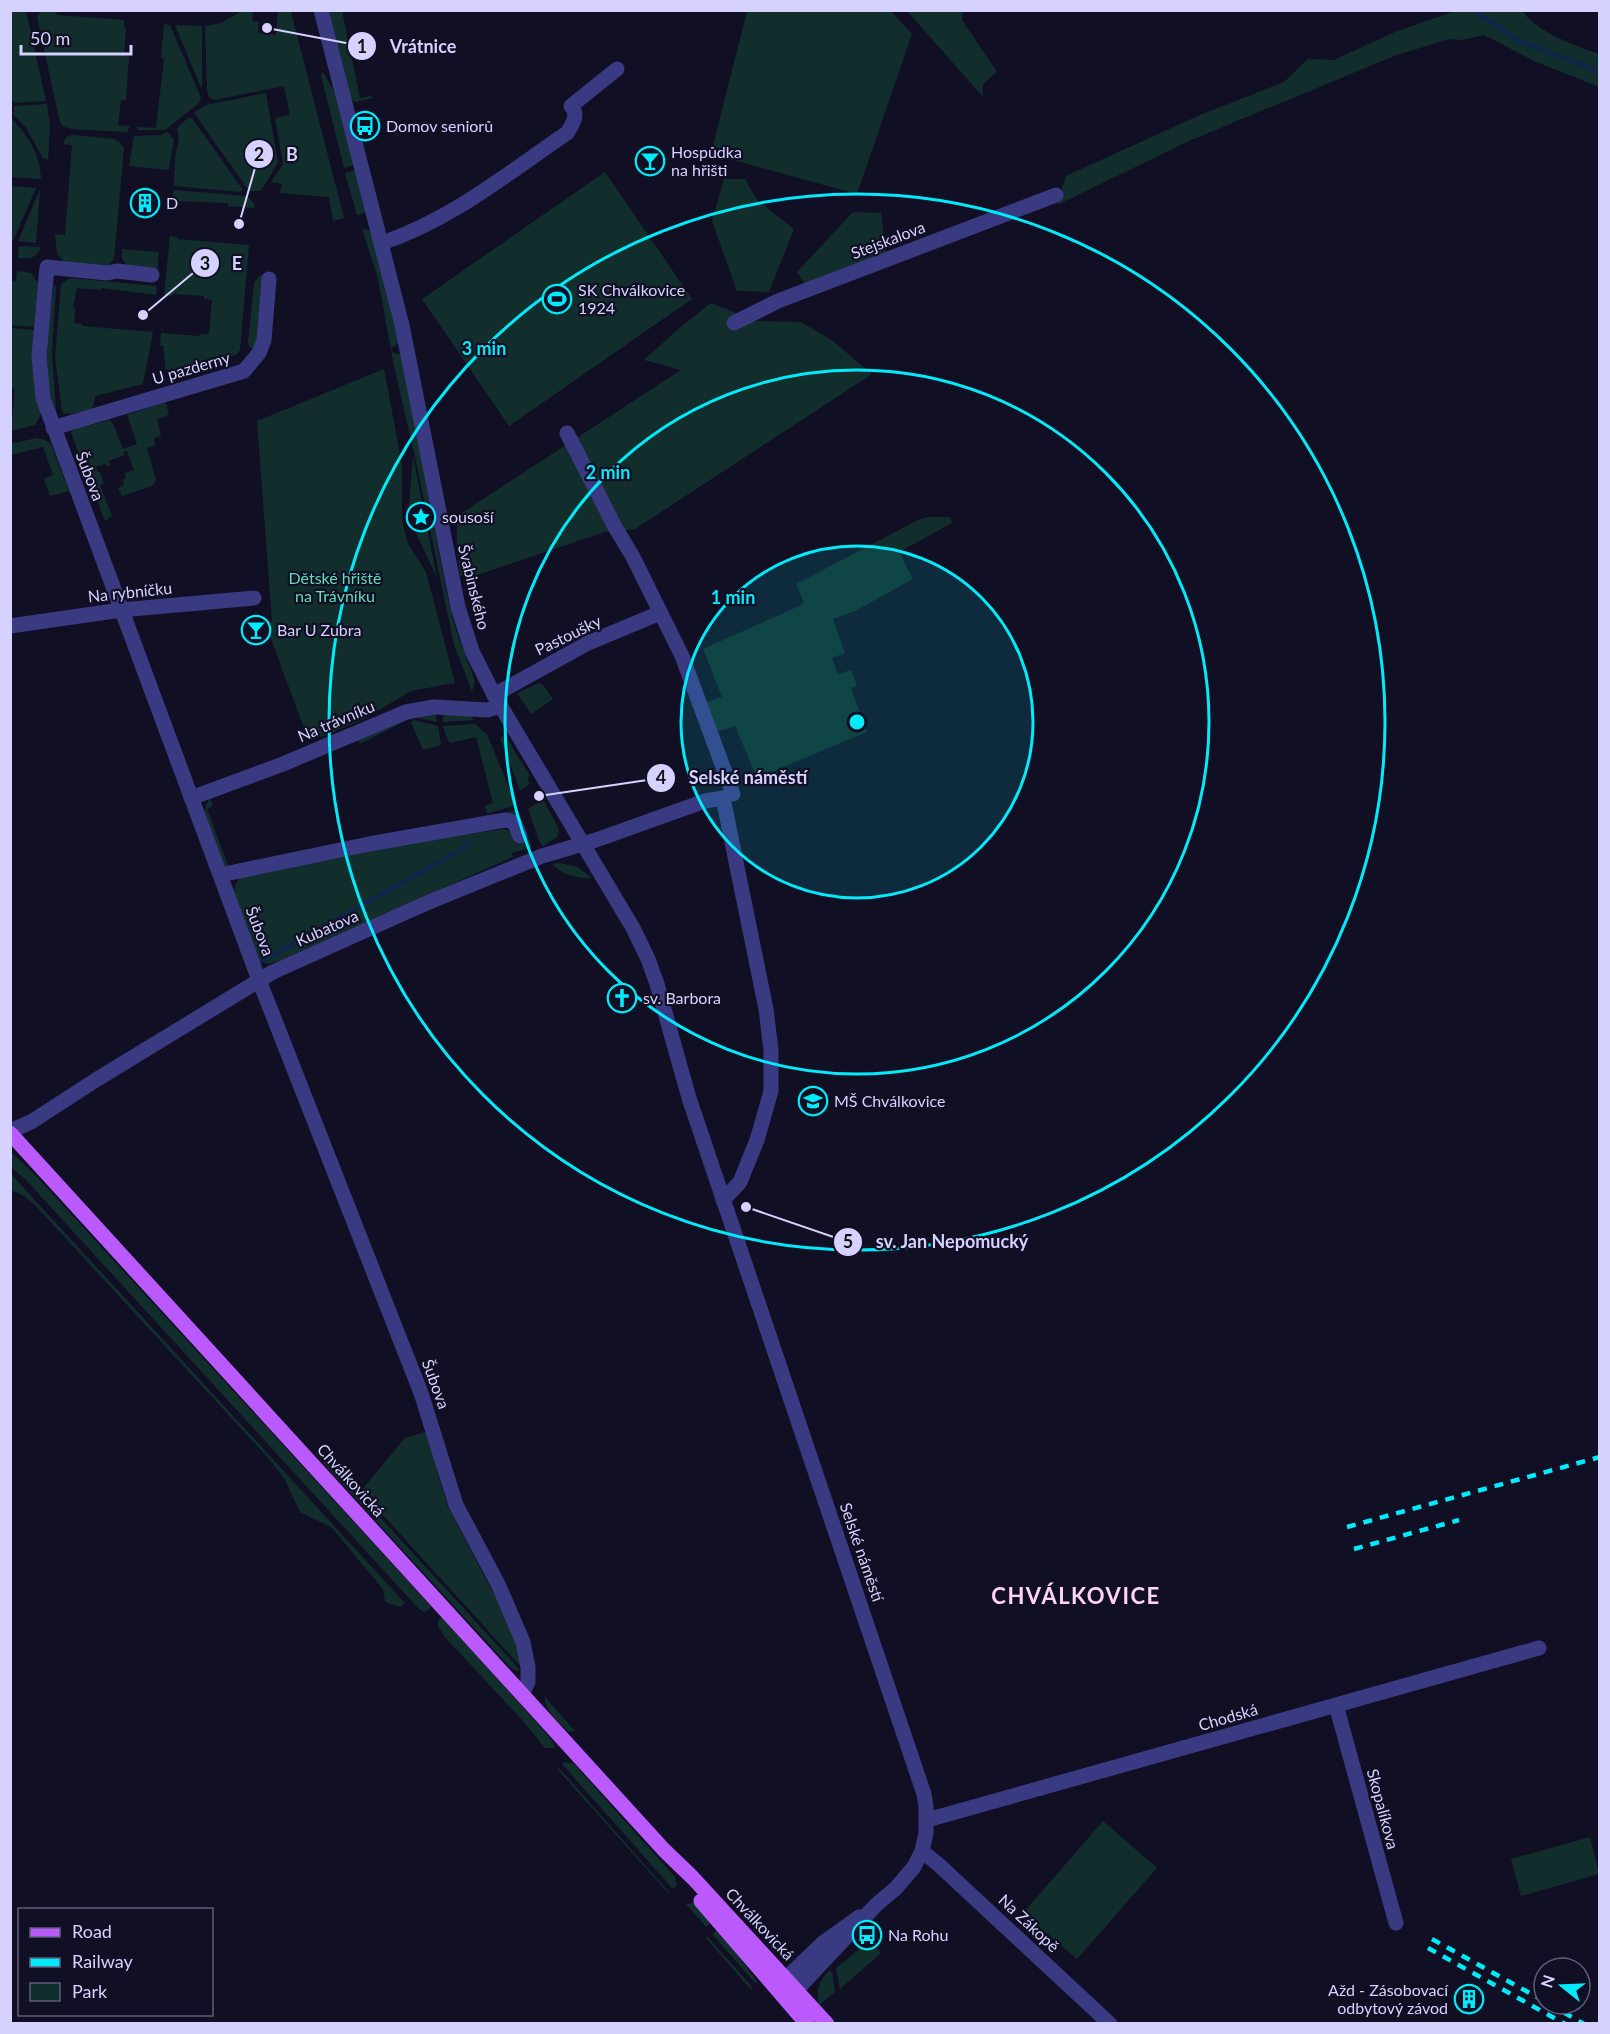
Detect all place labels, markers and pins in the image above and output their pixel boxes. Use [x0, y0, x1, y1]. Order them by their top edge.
callout: Vrátnice [347, 28, 468, 64]
bus stop icon: Domov seniorů [349, 110, 381, 142]
place label: Domov seniorů [386, 116, 493, 135]
callout: B [244, 136, 310, 172]
place label: Hospůdka na hřišti [671, 142, 742, 179]
bar icon: Hospůdka na hřišti [634, 145, 666, 177]
building icon: D [129, 187, 161, 219]
place label: D [166, 193, 178, 212]
callout: E [190, 245, 254, 281]
place label: SK Chválkovice 1924 [578, 280, 685, 317]
sports icon: SK Chválkovice 1924 [541, 283, 573, 315]
place icon: sousoší [405, 501, 437, 533]
place label: sousoší [442, 507, 495, 526]
bar icon: Bar U Zubra [240, 614, 272, 646]
place label: Bar U Zubra [277, 620, 361, 639]
centre of rings [847, 712, 867, 732]
callout: Selské náměstí [646, 760, 819, 796]
church icon: sv. Barbora [606, 982, 638, 1014]
place label: sv. Barbora [643, 988, 721, 1007]
school or university icon: MŠ Chválkovice [797, 1085, 829, 1117]
place label: MŠ Chválkovice [834, 1091, 945, 1110]
callout: sv. Jan Nepomucký [833, 1224, 1040, 1260]
bus stop icon: Na Rohu [851, 1919, 883, 1951]
place label: Na Rohu [888, 1925, 948, 1944]
place label: Ažd - Zásobovací odbytový závod [1328, 1980, 1449, 2017]
building icon: Ažd - Zásobovací odbytový závod [1453, 1983, 1485, 2015]

